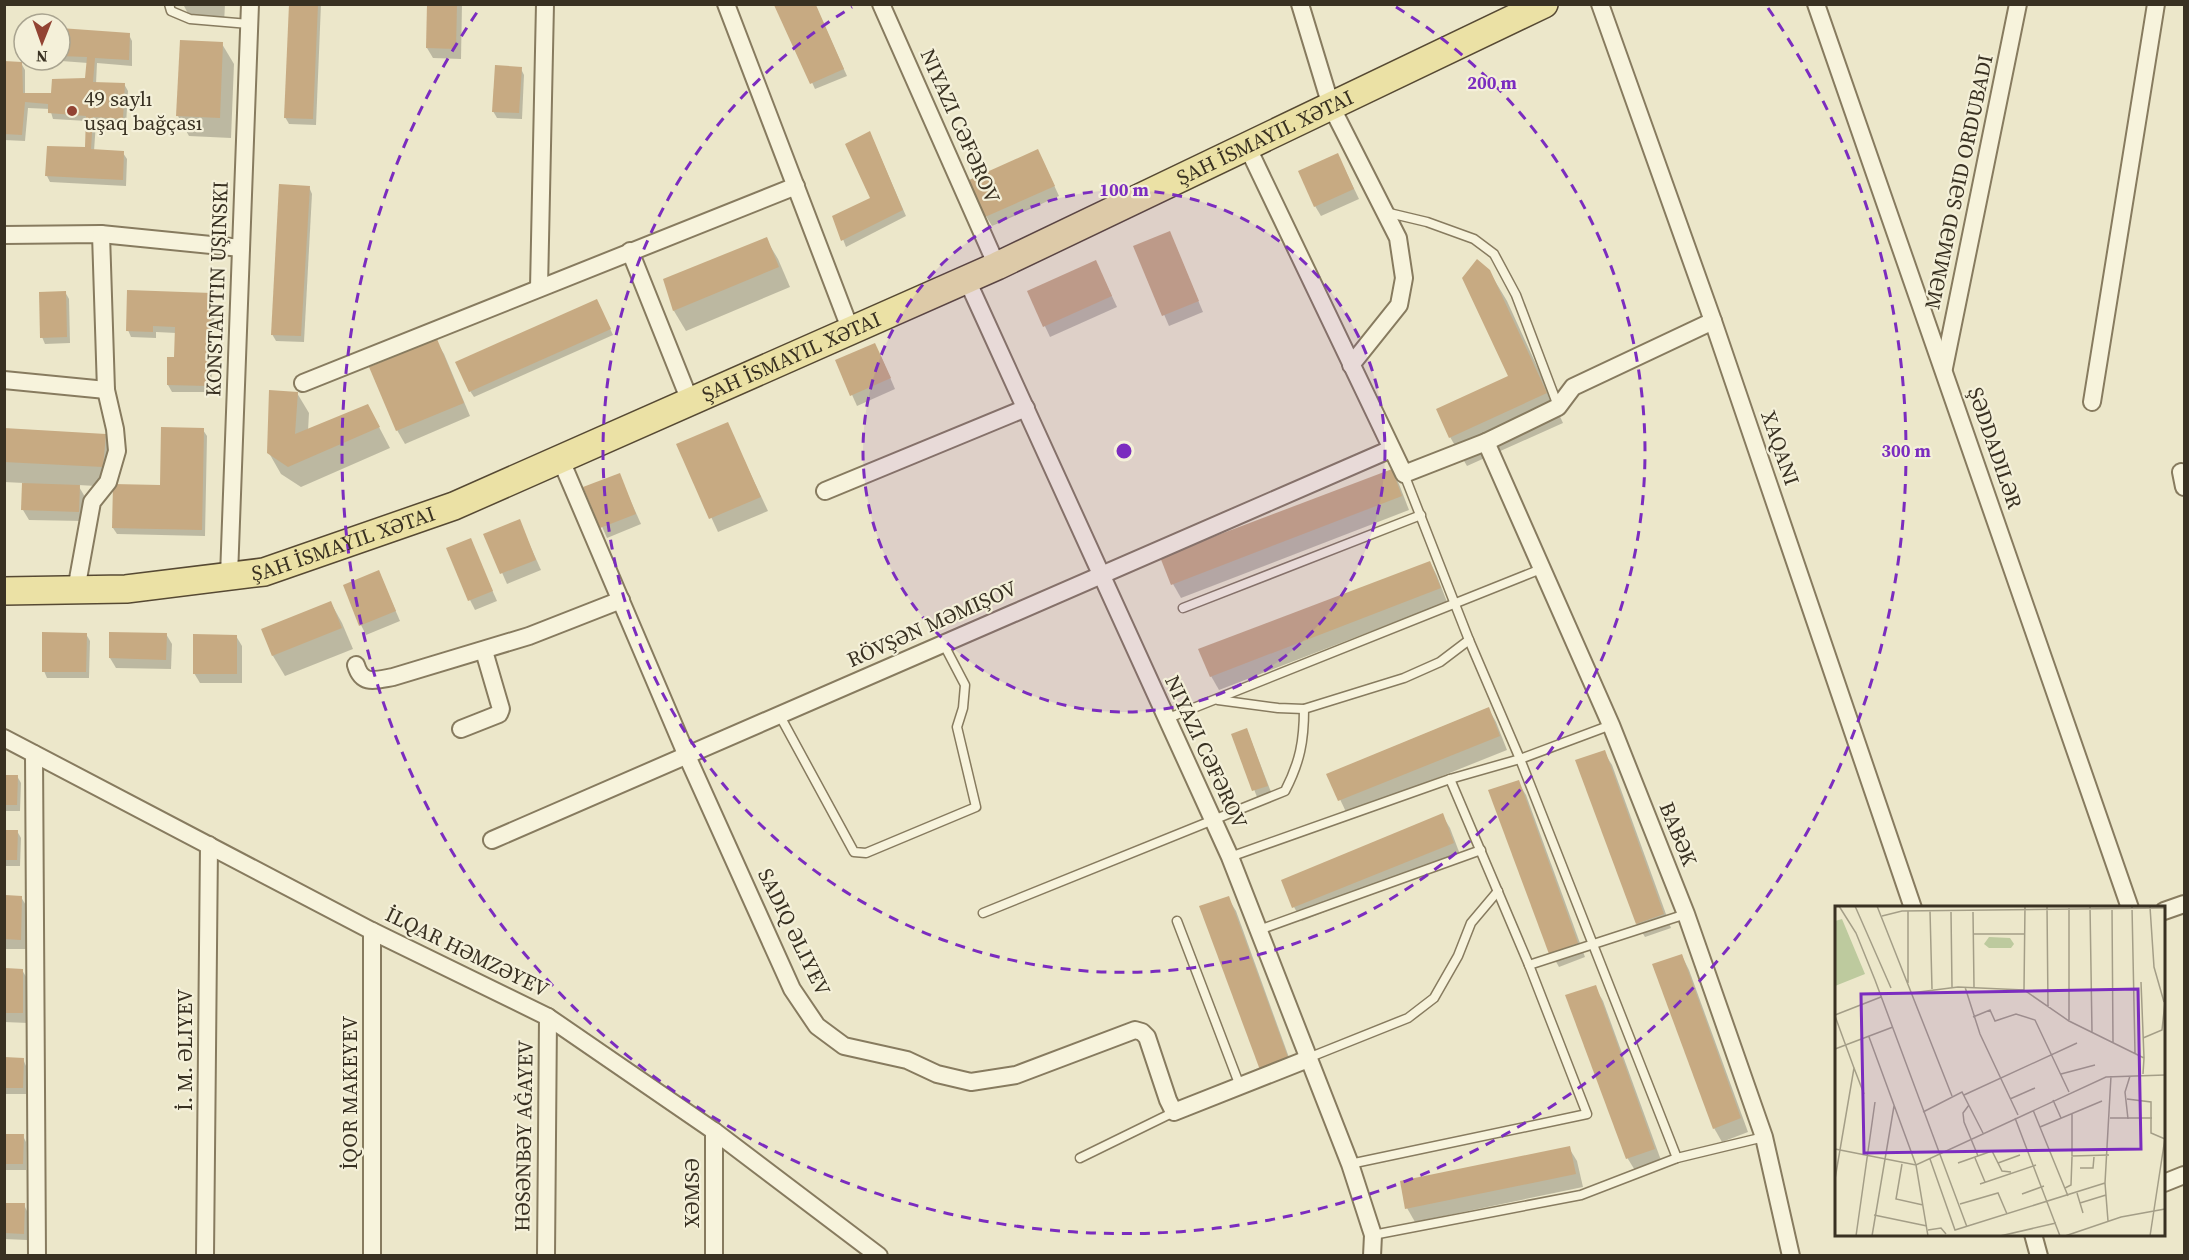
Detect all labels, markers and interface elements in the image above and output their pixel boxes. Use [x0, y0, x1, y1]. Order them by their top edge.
north arrow [12, 12, 72, 72]
street label: NIYAZI CƏFƏROV [913, 44, 1007, 207]
text: N [35, 46, 48, 68]
street label: MƏMMƏD SƏID ORDUBADI [1917, 52, 2000, 312]
text: 200 m [1467, 70, 1517, 95]
street label: ŞAH İSMAYIL XƏTAI [1172, 82, 1358, 192]
place label: 49 saylı uşaq bağçası [84, 84, 202, 137]
marker: 49 saylı uşaq bağçası [65, 104, 79, 118]
text: 100 m [1099, 177, 1149, 202]
street label: KONSTANTIN UŞINSKI [198, 181, 235, 397]
street label: ŞAH İSMAYIL XƏTAI [697, 304, 885, 409]
street label: ŞƏDDADILƏR [1961, 383, 2030, 513]
street label: XAQANI [1754, 406, 1807, 489]
text: 300 m [1881, 438, 1931, 463]
centre of rings [1114, 441, 1134, 461]
street label: ŞAH İSMAYIL XƏTAI [250, 499, 439, 587]
street label: RÖVŞƏN MƏMIŞOV [842, 573, 1021, 674]
street label: NIYAZI CƏFƏROV [1158, 671, 1255, 833]
street label: BABƏK [1653, 797, 1704, 870]
street label: SADIQ ƏLIYEV [751, 863, 838, 1000]
street label: İLQAR HƏMZƏYEV [381, 899, 554, 1004]
inset map [1835, 906, 2165, 1236]
street label: İ. M. ƏLIYEV [170, 989, 199, 1111]
street label: İQOR MAKEYEV [335, 1016, 364, 1170]
street label: HƏSƏNBƏY AĞAYEV [507, 1040, 540, 1232]
street label: XƏMSƏ [677, 1158, 706, 1228]

